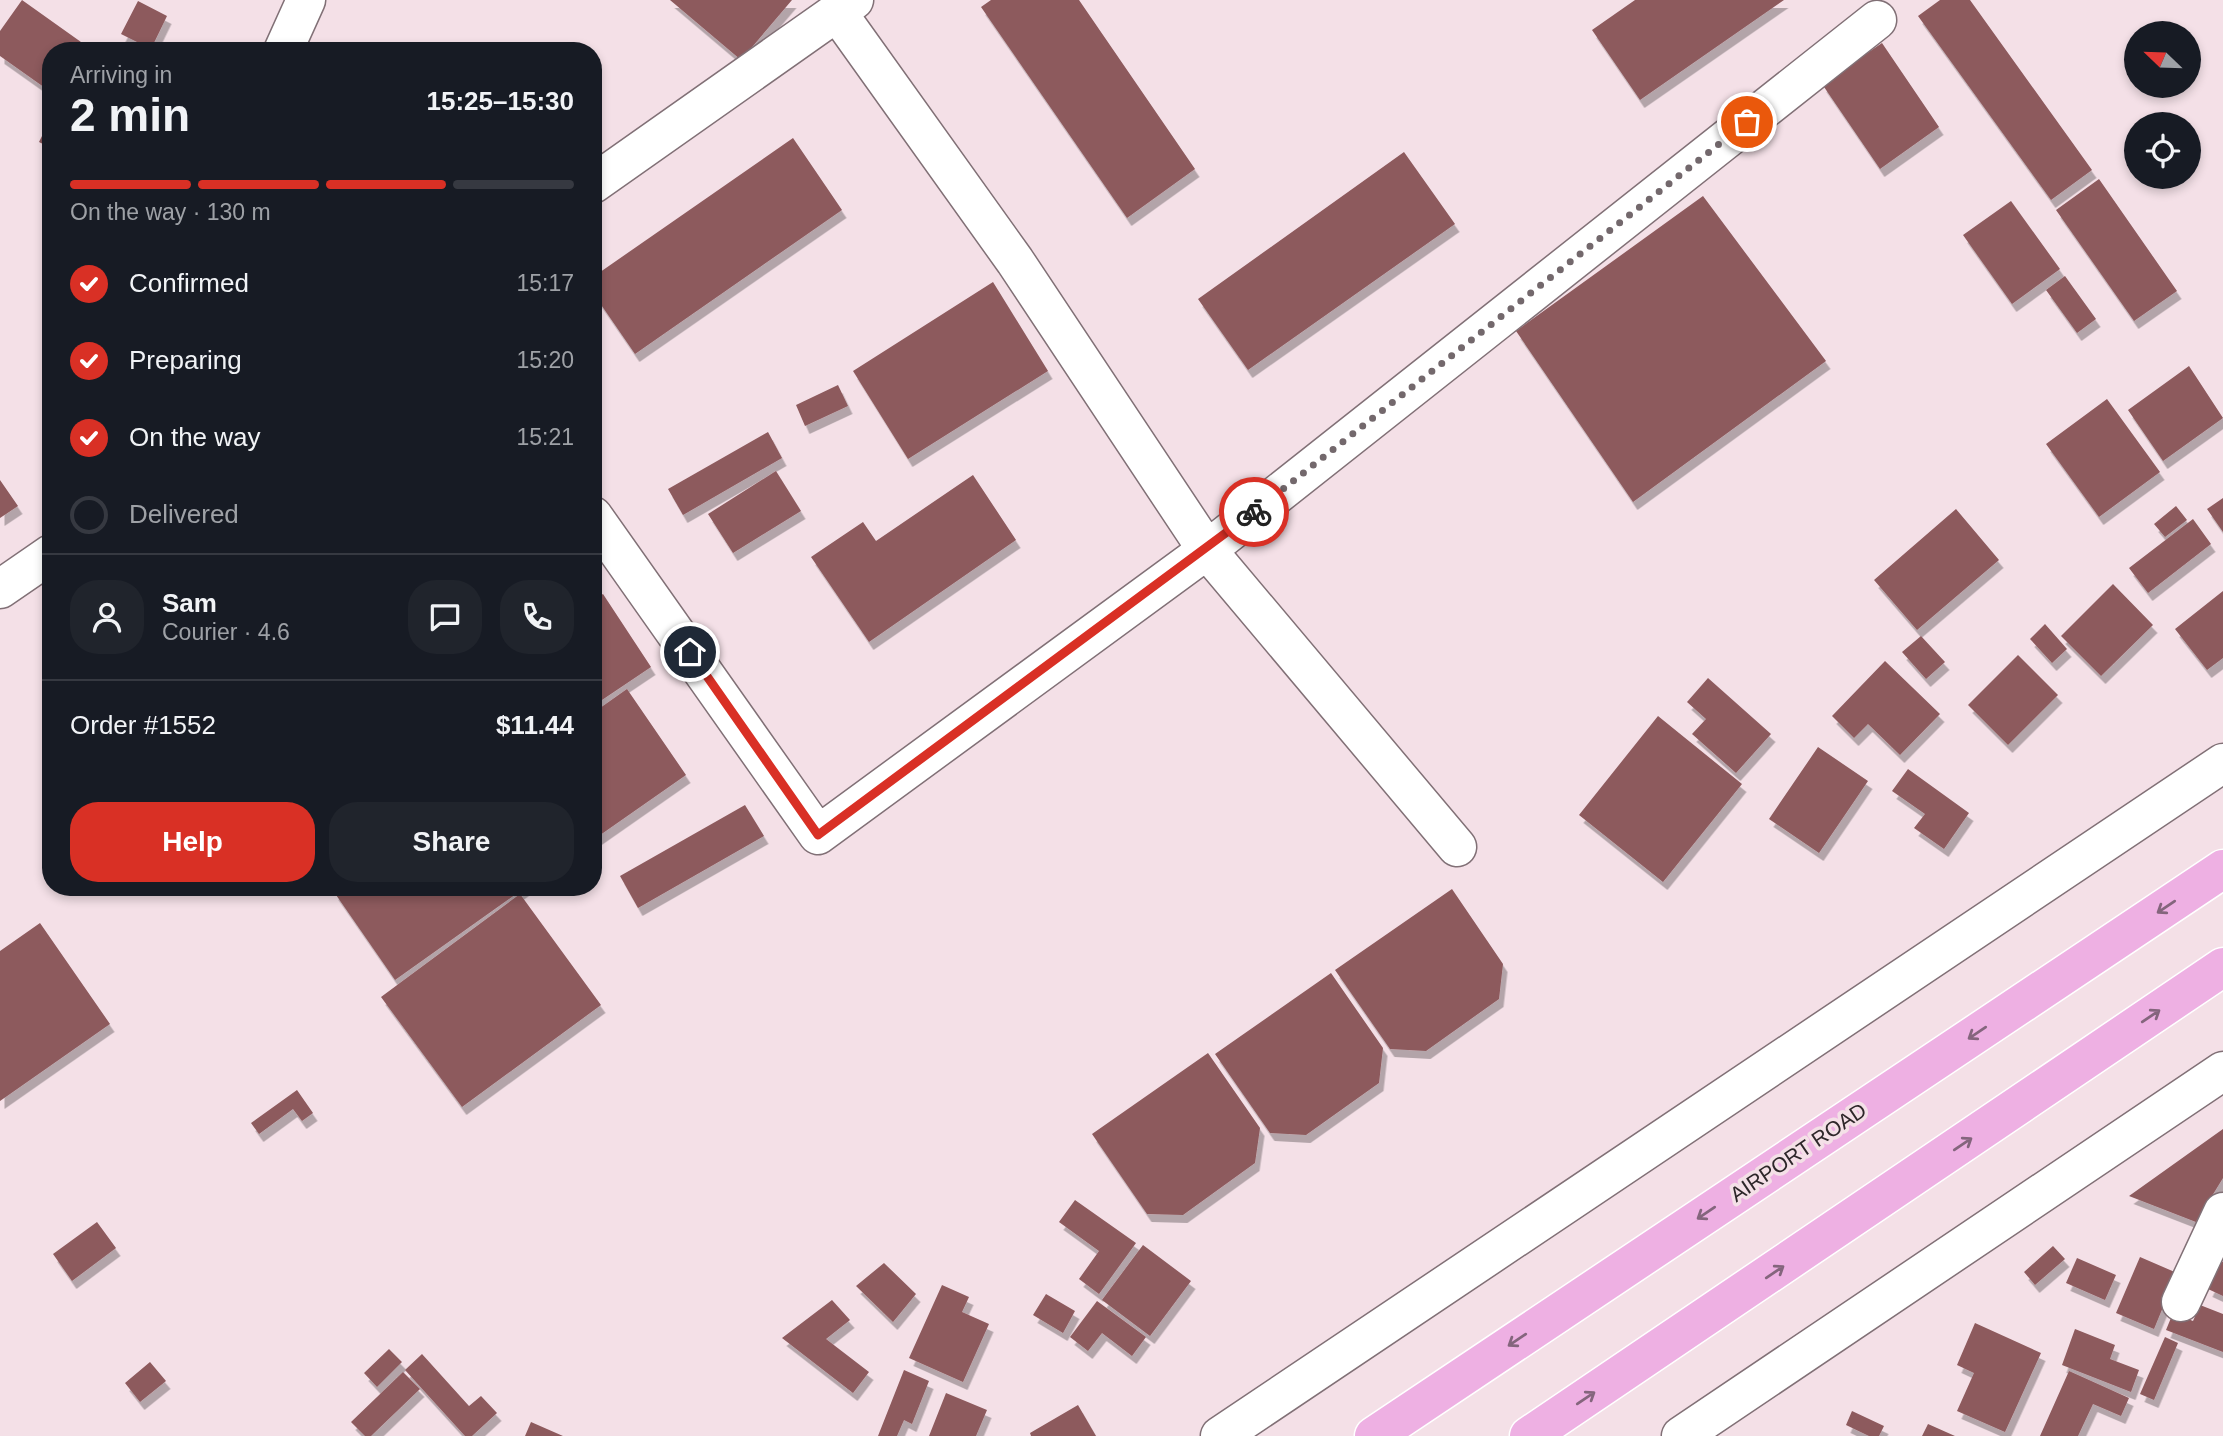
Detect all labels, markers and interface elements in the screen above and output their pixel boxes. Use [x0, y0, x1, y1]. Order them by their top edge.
north arrow [2124, 21, 2202, 98]
map controls [2124, 21, 2201, 189]
text: Arriving in [70, 62, 172, 88]
text: 15:25–15:30 [427, 86, 574, 116]
text: 2 min [70, 89, 190, 141]
pin [1717, 92, 1777, 152]
icon: bag [1728, 103, 1766, 141]
button: locate [2124, 112, 2201, 189]
text: On the way · 130 m [70, 199, 271, 225]
icon: check [70, 265, 108, 303]
text: Confirmed [129, 268, 249, 298]
text: 15:17 [516, 270, 574, 296]
icon: check [70, 342, 108, 380]
text: Preparing [129, 345, 242, 375]
text: 15:20 [516, 347, 574, 373]
icon: check [70, 419, 108, 457]
text: On the way [129, 422, 261, 452]
text: 15:21 [516, 424, 574, 450]
courier [1219, 477, 1289, 547]
icon: bike [1235, 493, 1273, 531]
text: Delivered [129, 499, 239, 529]
button: person [70, 580, 144, 654]
button: chat [408, 580, 482, 654]
button: phone [500, 580, 574, 654]
text: Sam [162, 588, 217, 618]
text: Courier · 4.6 [162, 619, 290, 645]
pin [660, 622, 720, 682]
icon: home [671, 633, 709, 671]
text: Order #1552 [70, 710, 216, 740]
text: $11.44 [496, 710, 574, 740]
button: Help [70, 802, 315, 882]
button: Share [329, 802, 574, 882]
one-way arrow [2157, 900, 2176, 914]
one-way arrow [2141, 1009, 2160, 1023]
one-way arrow [1967, 1026, 1987, 1040]
street label: AIRPORT ROAD [1726, 1098, 1870, 1206]
one-way arrow [1953, 1137, 1972, 1151]
one-way arrow [1697, 1206, 1716, 1221]
one-way arrow [1765, 1264, 1784, 1279]
one-way arrow [1508, 1333, 1527, 1347]
one-way arrow [1576, 1391, 1595, 1405]

